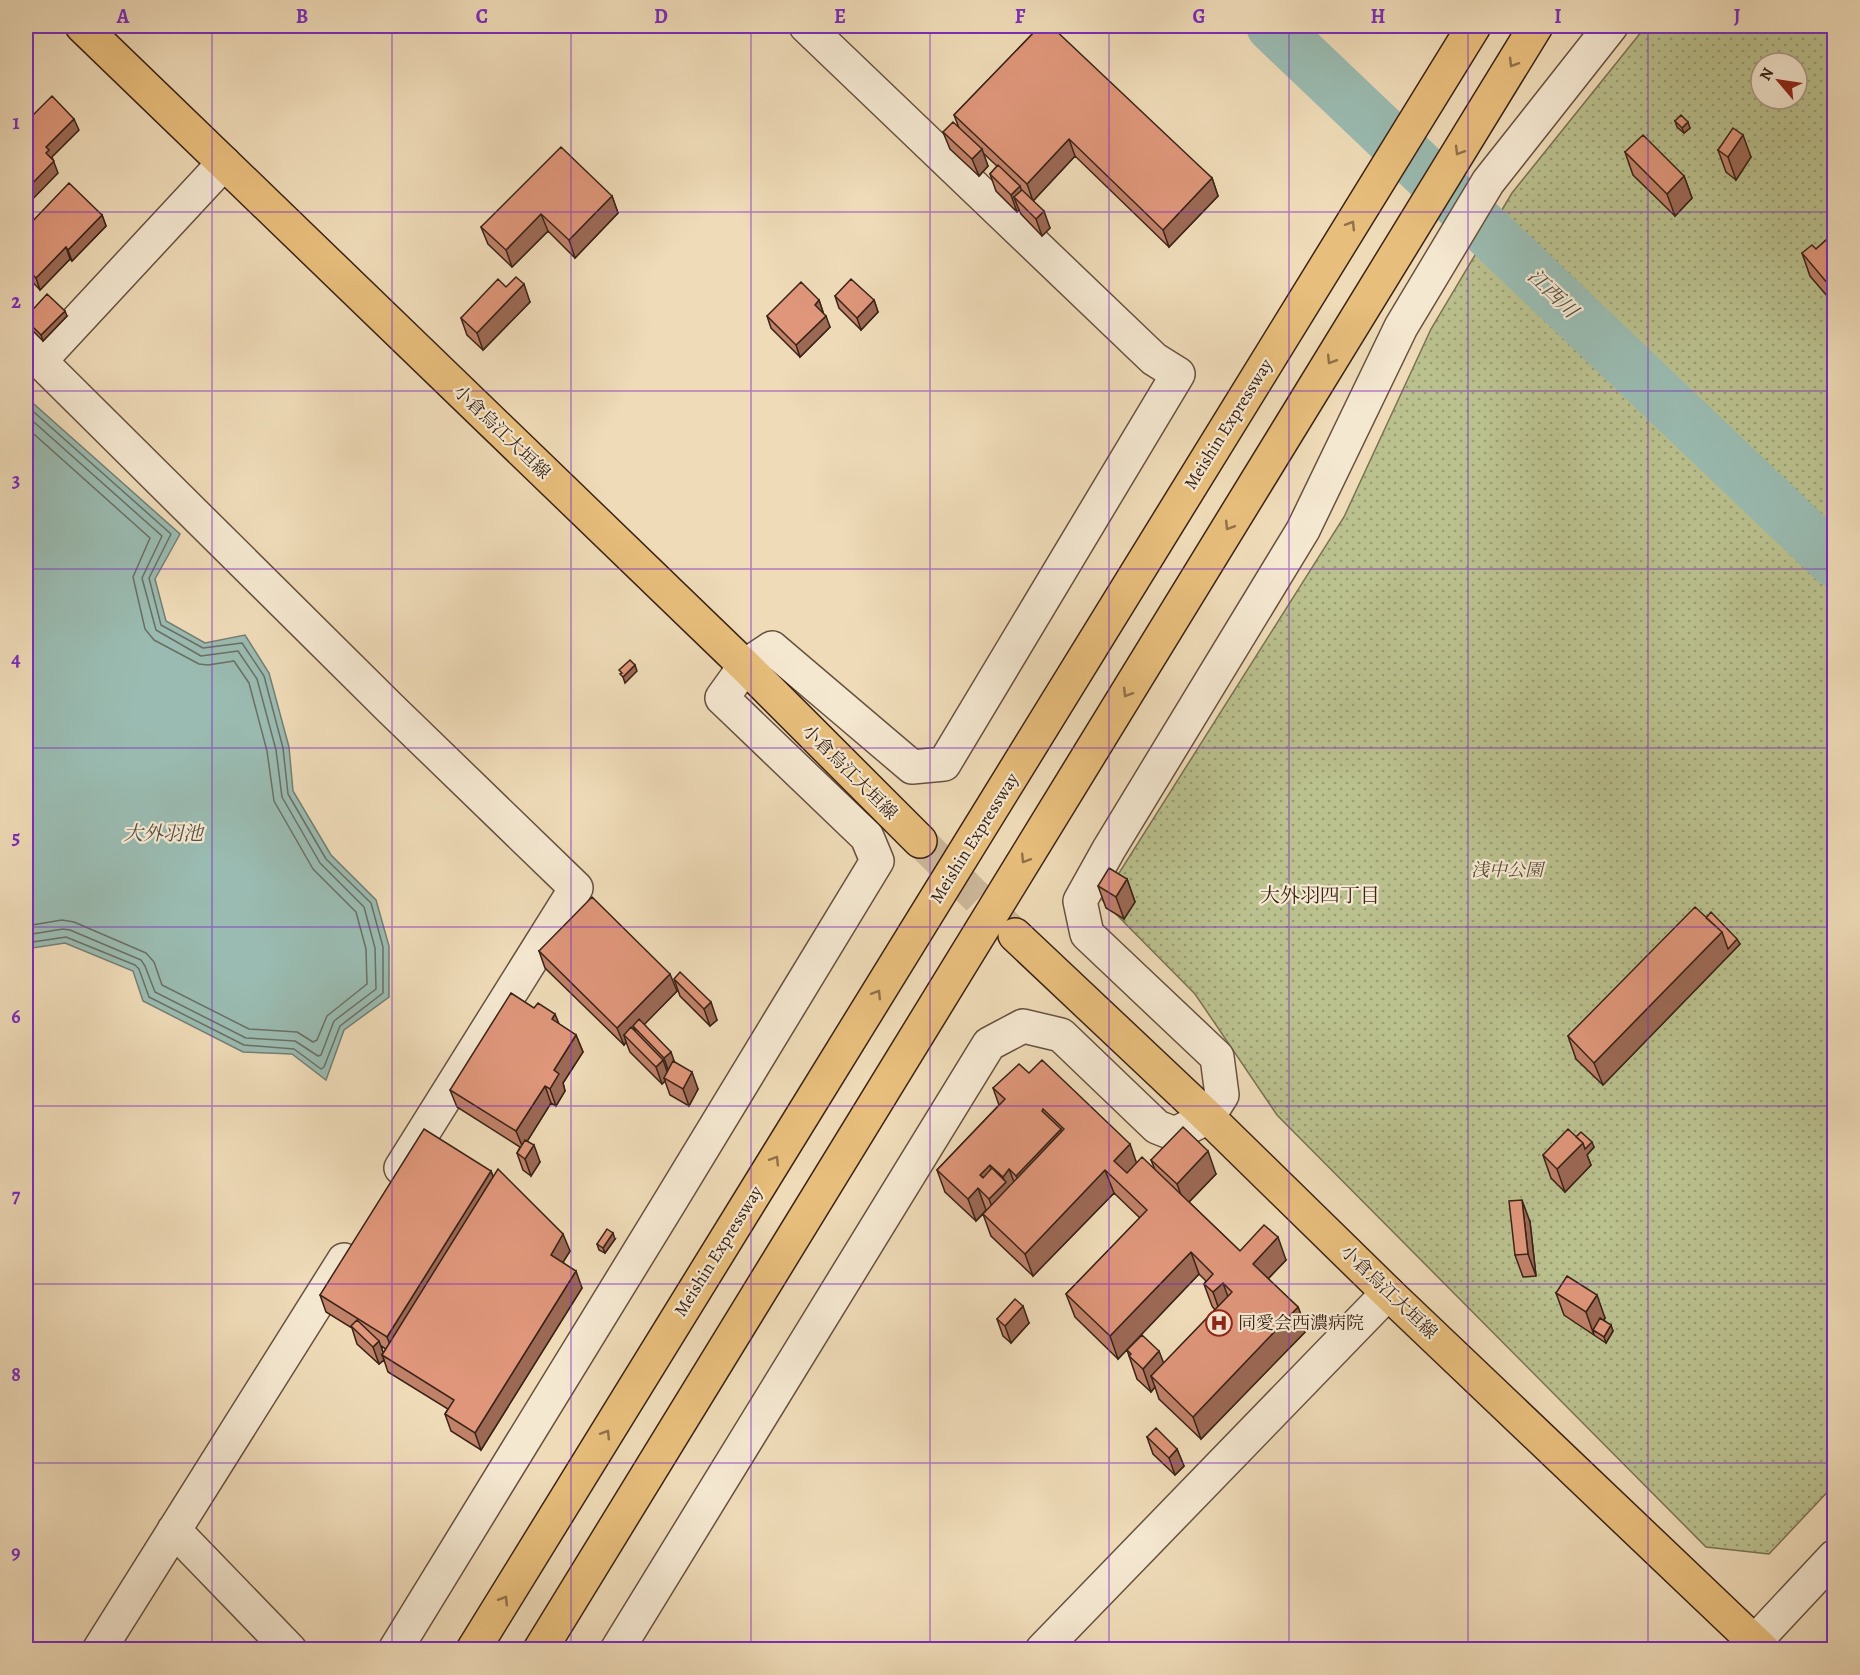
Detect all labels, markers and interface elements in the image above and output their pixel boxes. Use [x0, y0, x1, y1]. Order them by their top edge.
text: A [116, 3, 130, 30]
text: B [296, 3, 308, 30]
text: C [476, 3, 488, 30]
text: D [654, 3, 668, 30]
text: E [834, 3, 846, 30]
text: F [1015, 3, 1026, 30]
text: G [1192, 3, 1206, 30]
text: H [1371, 3, 1386, 30]
text: I [1554, 3, 1562, 30]
text: J [1734, 3, 1741, 30]
north arrow [1749, 51, 1809, 111]
one-way arrow [1508, 57, 1520, 67]
text: N [1754, 63, 1779, 85]
text: 1 [12, 109, 20, 136]
one-way arrow [1455, 145, 1466, 155]
one-way arrow [1344, 221, 1355, 232]
water label: 江西川 [1522, 263, 1585, 325]
text: 2 [11, 288, 21, 315]
street label: Meishin Expressway [1178, 353, 1278, 494]
one-way arrow [1326, 354, 1338, 364]
street label: 小倉烏江大垣線 [448, 380, 556, 484]
text: 3 [12, 467, 20, 494]
one-way arrow [1224, 520, 1236, 530]
text: 4 [11, 646, 21, 673]
one-way arrow [1123, 686, 1134, 697]
street label: 小倉烏江大垣線 [797, 719, 903, 825]
street label: Meishin Expressway [924, 767, 1024, 908]
water label: 大外羽池 [123, 820, 205, 847]
text: 5 [12, 824, 20, 851]
one-way arrow [1021, 853, 1033, 863]
park label: 浅中公園 [1471, 858, 1546, 882]
district label: 大外羽四丁目 [1260, 882, 1380, 909]
one-way arrow [869, 990, 880, 1001]
text: 6 [11, 1003, 21, 1030]
one-way arrow [767, 1156, 778, 1167]
street label: Meishin Expressway [668, 1180, 768, 1321]
text: 7 [12, 1182, 21, 1209]
street label: 小倉烏江大垣線 [1335, 1240, 1443, 1344]
hospital icon: 同愛会西濃病院 [1204, 1308, 1234, 1338]
place label: 同愛会西濃病院 [1238, 1311, 1364, 1335]
text: 8 [11, 1361, 21, 1388]
one-way arrow [599, 1430, 611, 1440]
text: 9 [11, 1539, 21, 1566]
one-way arrow [496, 1596, 508, 1606]

